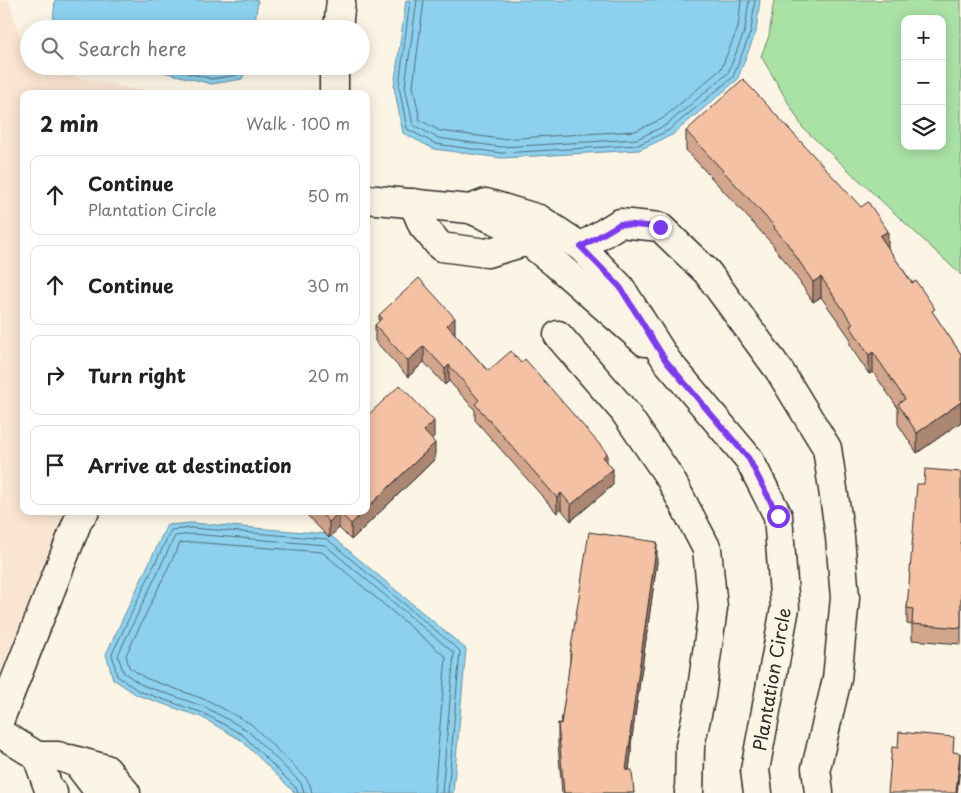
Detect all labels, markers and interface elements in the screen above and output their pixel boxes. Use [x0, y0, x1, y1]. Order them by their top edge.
map controls [901, 15, 946, 150]
button: + [901, 15, 946, 60]
search box [20, 20, 370, 75]
icon: search [38, 34, 66, 62]
text: Search here [78, 34, 187, 62]
button: − [901, 60, 946, 105]
button: layers [901, 105, 946, 150]
text: 2 min [40, 107, 99, 139]
text: Walk · 100 m [246, 111, 350, 135]
text: Continue [88, 169, 174, 197]
icon: ahead [41, 181, 69, 209]
text: 50 m [308, 183, 349, 207]
text: Plantation Circle [88, 197, 217, 221]
route end [649, 216, 672, 239]
icon: ahead [41, 271, 69, 299]
text: Continue [88, 271, 174, 299]
text: 30 m [307, 273, 349, 297]
icon: right [41, 361, 69, 389]
text: Turn right [88, 361, 186, 389]
text: 20 m [308, 363, 349, 387]
icon: arrive [41, 451, 69, 479]
text: Arrive at destination [88, 451, 292, 479]
route start [767, 505, 790, 528]
street label: Plantation Circle [745, 605, 797, 753]

